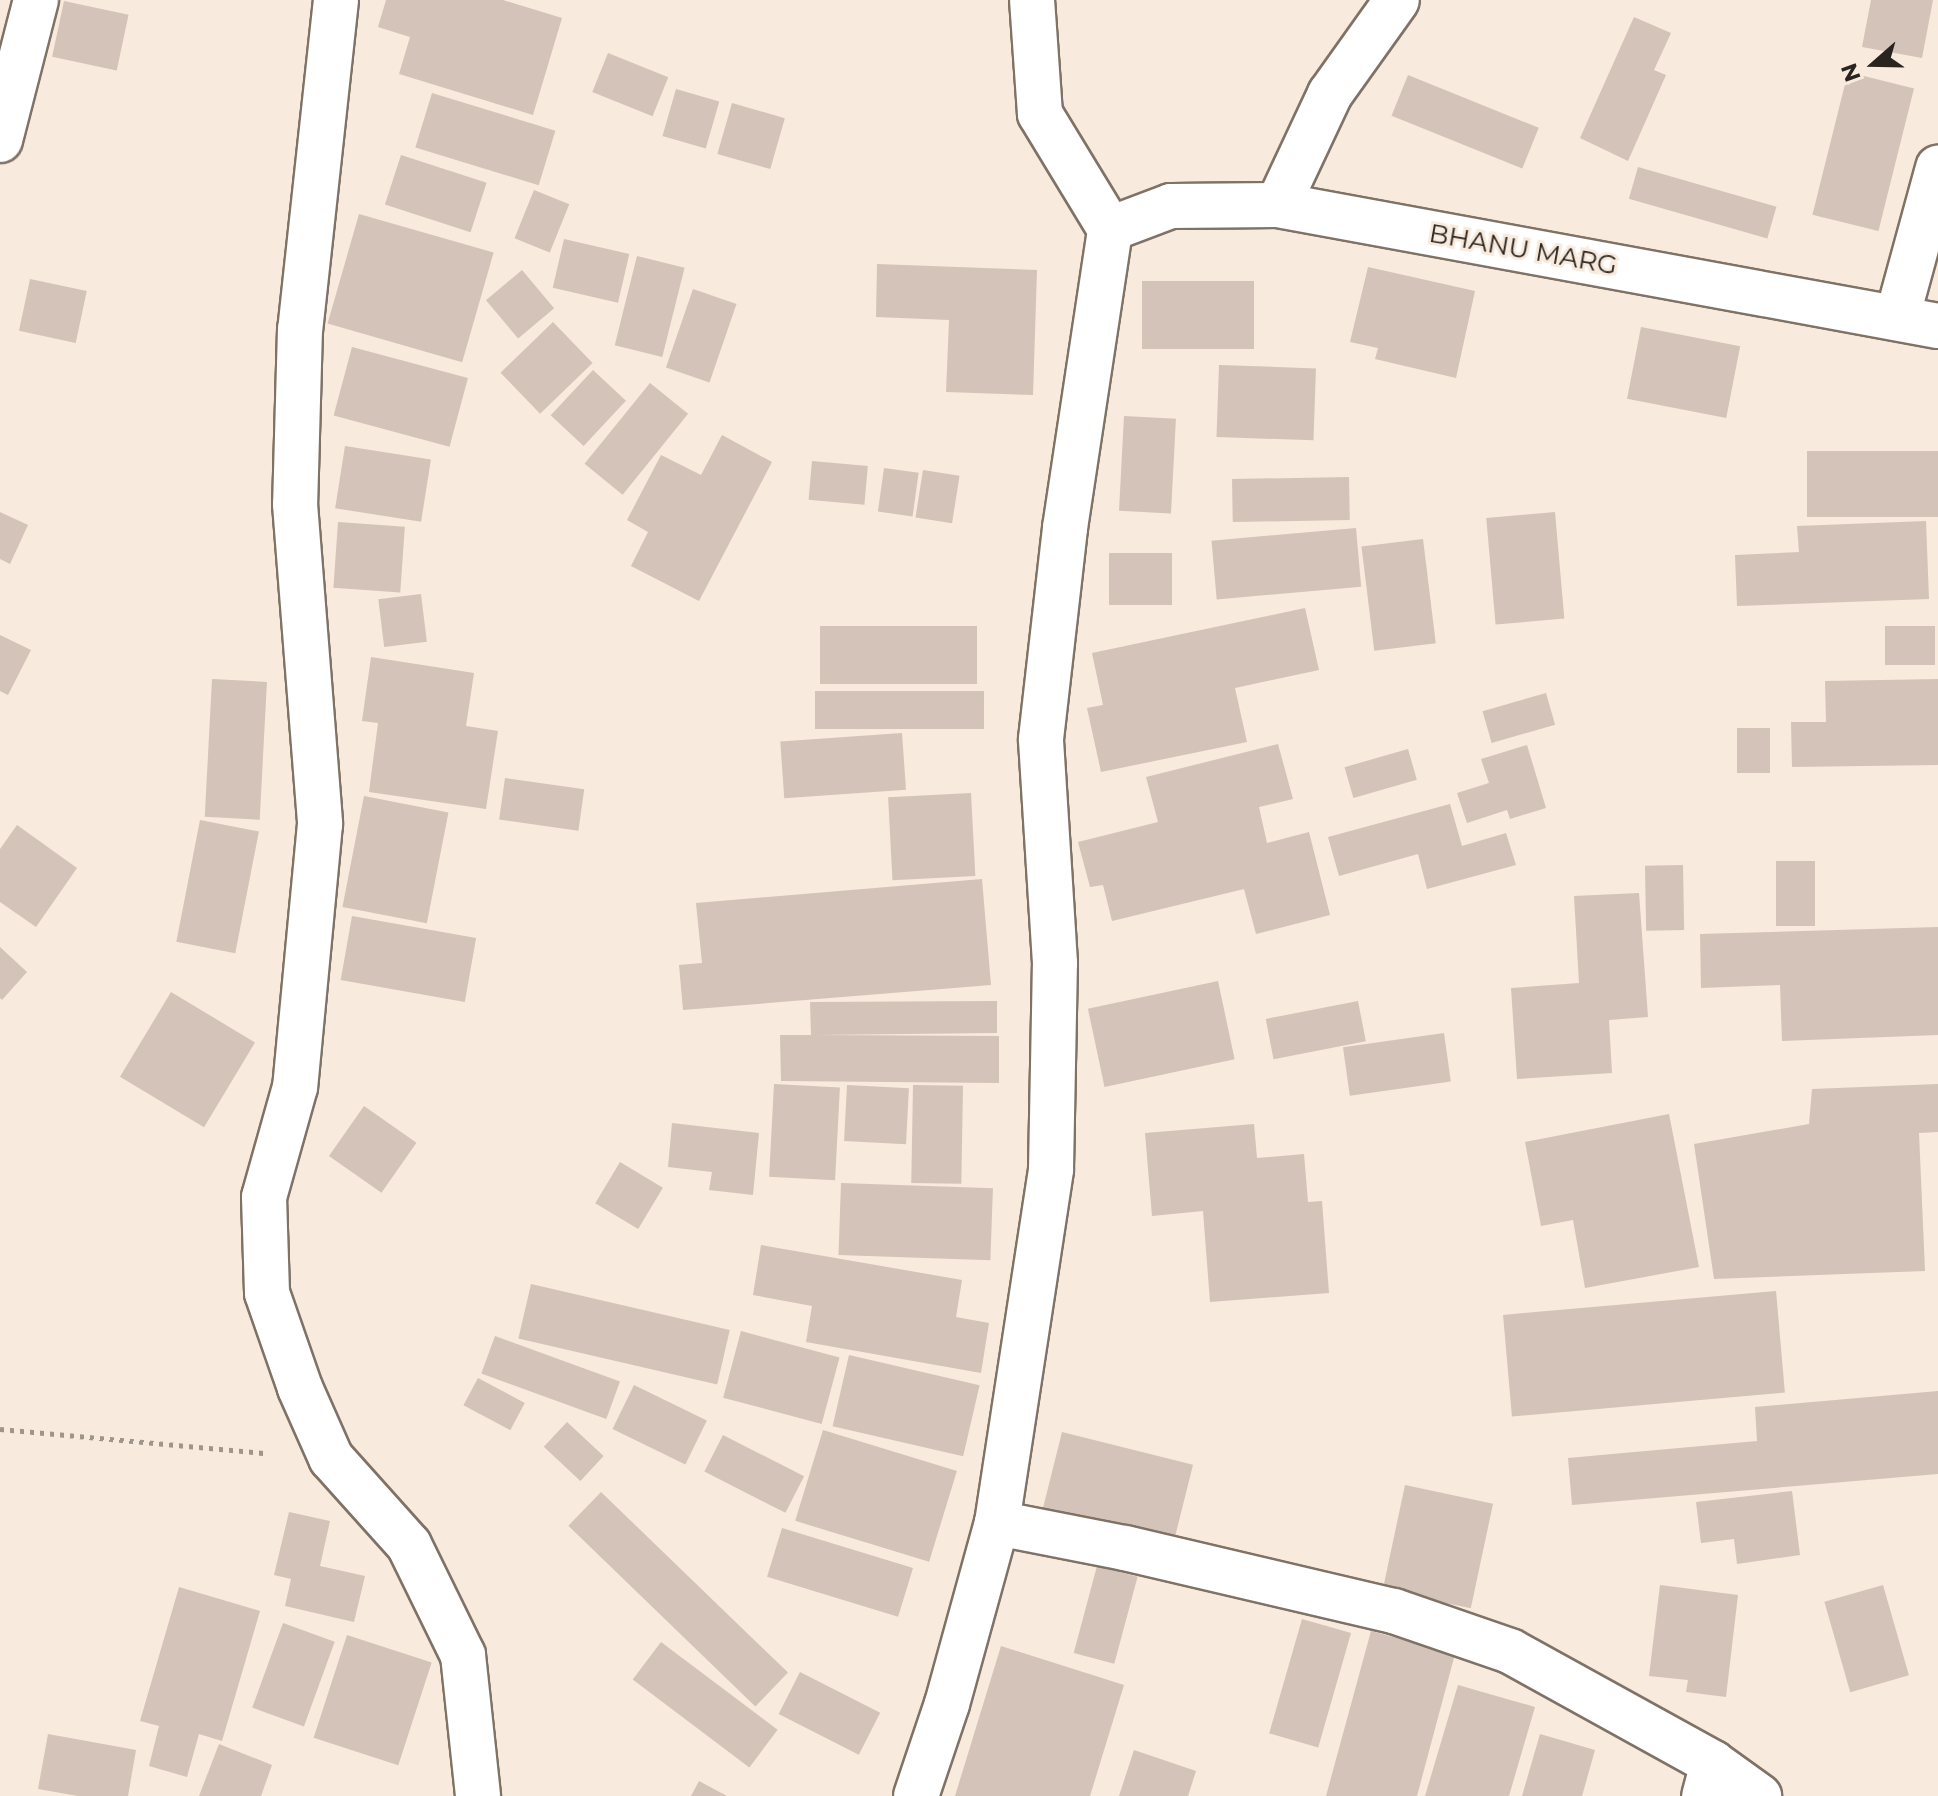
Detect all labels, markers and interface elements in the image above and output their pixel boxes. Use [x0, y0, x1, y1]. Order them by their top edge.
north arrow [1834, 24, 1914, 104]
text: N [1835, 59, 1867, 85]
street label: BHANU MARG [1427, 218, 1619, 282]

